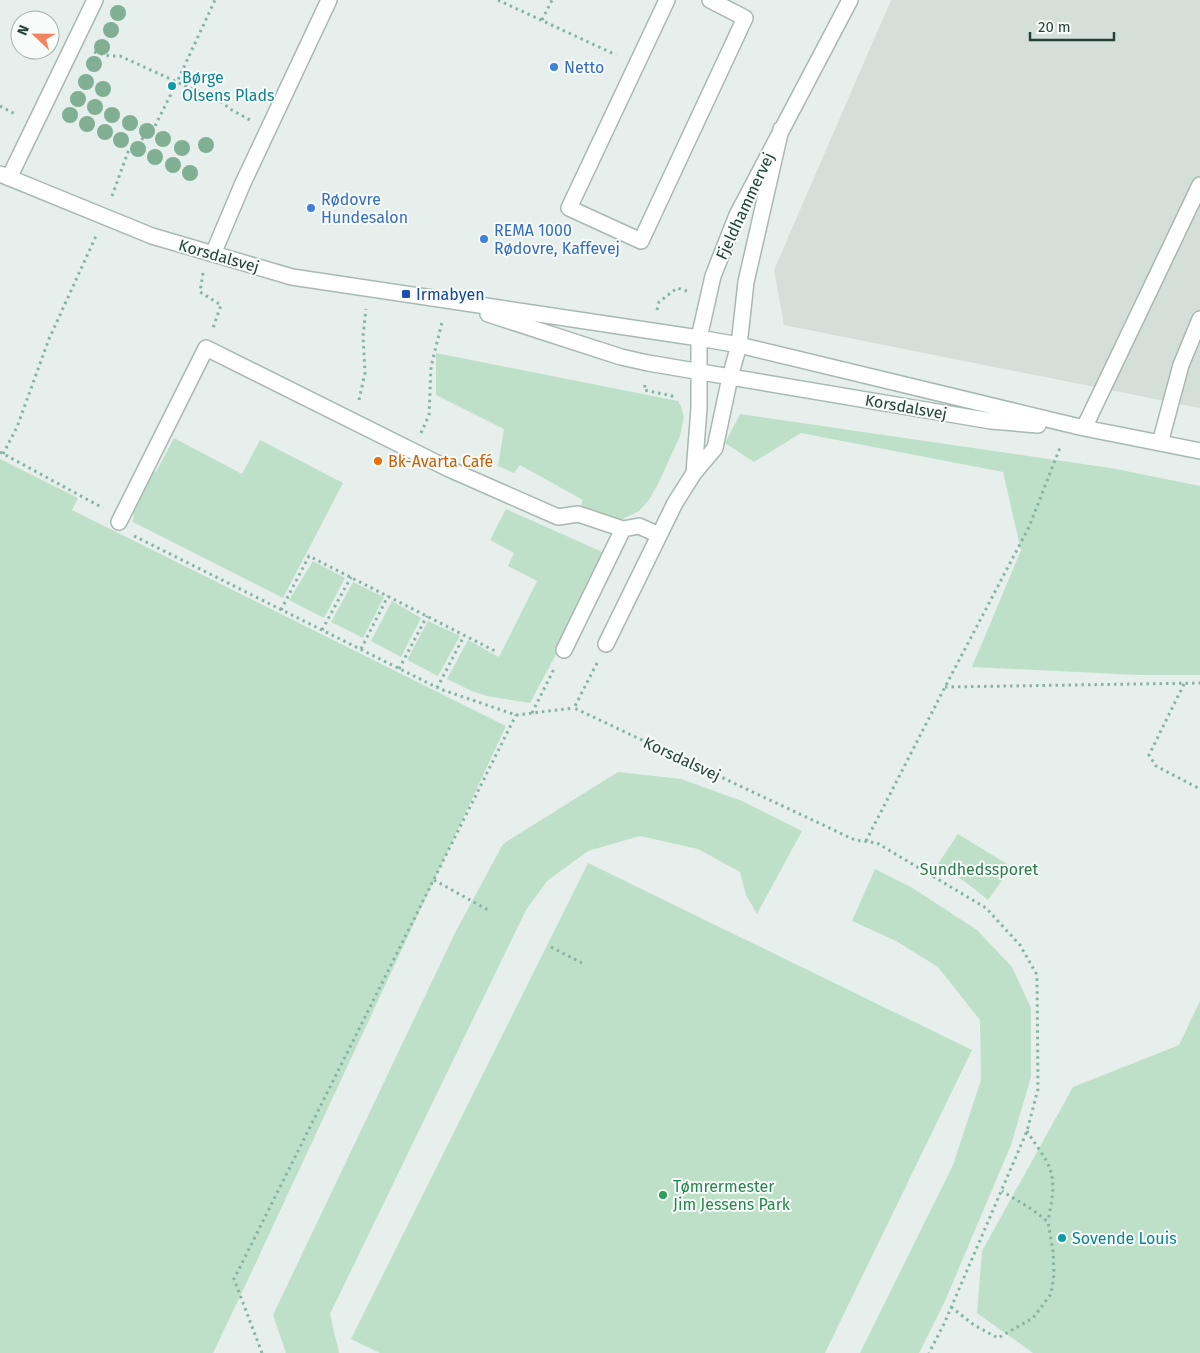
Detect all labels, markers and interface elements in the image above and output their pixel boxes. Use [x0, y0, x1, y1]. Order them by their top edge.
north arrow [10, 10, 60, 60]
scale bar [1030, 10, 1114, 42]
text: 20 m [1038, 18, 1071, 36]
text: N [14, 23, 33, 38]
place label: Netto [564, 58, 604, 77]
marker: Netto [548, 61, 560, 73]
place label: Børge Olsens Plads [182, 68, 275, 105]
marker: Børge Olsens Plads [166, 80, 178, 92]
street label: Fjeldhammervej [712, 149, 778, 263]
place label: Rødovre Hundesalon [321, 190, 408, 227]
marker: Rødovre Hundesalon [305, 202, 317, 214]
place label: REMA 1000 Rødovre, Kaffevej [494, 221, 620, 258]
marker: REMA 1000 Rødovre, Kaffevej [478, 233, 490, 245]
street label: Korsdalsvej [177, 235, 261, 277]
place label: Irmabyen [416, 285, 485, 304]
marker: Irmabyen [400, 288, 412, 300]
street label: Korsdalsvej [863, 390, 949, 424]
place label: Bk-Avarta Café [388, 452, 493, 471]
marker: Bk-Avarta Café [372, 455, 384, 467]
street label: Korsdalsvej [640, 733, 724, 785]
park label: Sundhedssporet [920, 860, 1038, 879]
place label: Tømrermester Jim Jessens Park [673, 1177, 791, 1214]
marker: Tømrermester Jim Jessens Park [657, 1189, 669, 1201]
place label: Sovende Louis [1072, 1229, 1177, 1248]
marker: Sovende Louis [1056, 1232, 1068, 1244]

